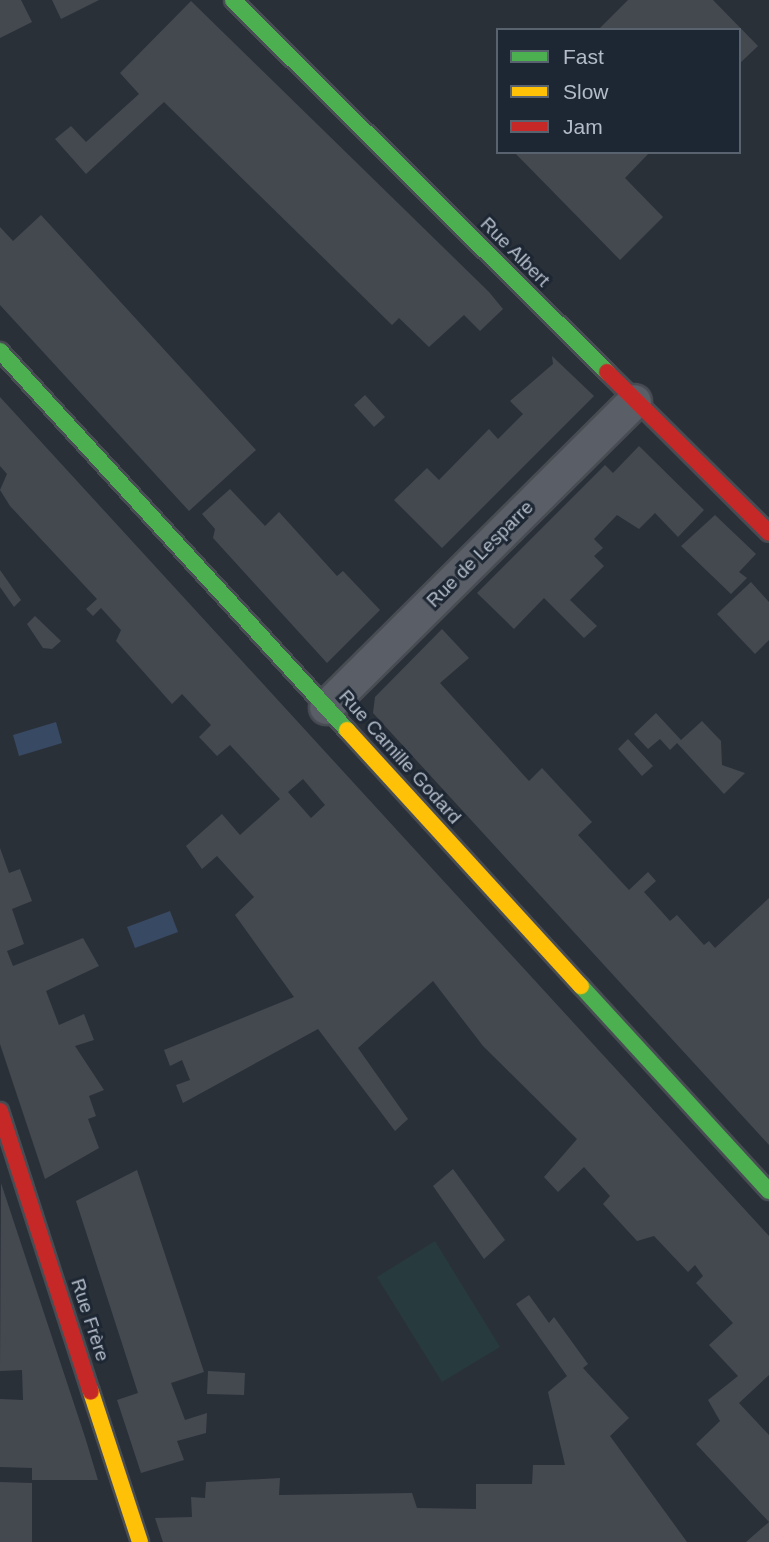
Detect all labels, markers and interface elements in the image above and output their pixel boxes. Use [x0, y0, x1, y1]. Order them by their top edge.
legend [496, 28, 741, 154]
text: Fast [563, 45, 604, 68]
text: Slow [563, 80, 609, 103]
text: Jam [563, 115, 603, 138]
street label: Rue Albert [475, 212, 555, 292]
street label: Rue de Lesparre [422, 496, 538, 612]
street label: Rue Camille Godard [334, 685, 466, 829]
street label: Rue Frère [66, 1276, 114, 1364]

